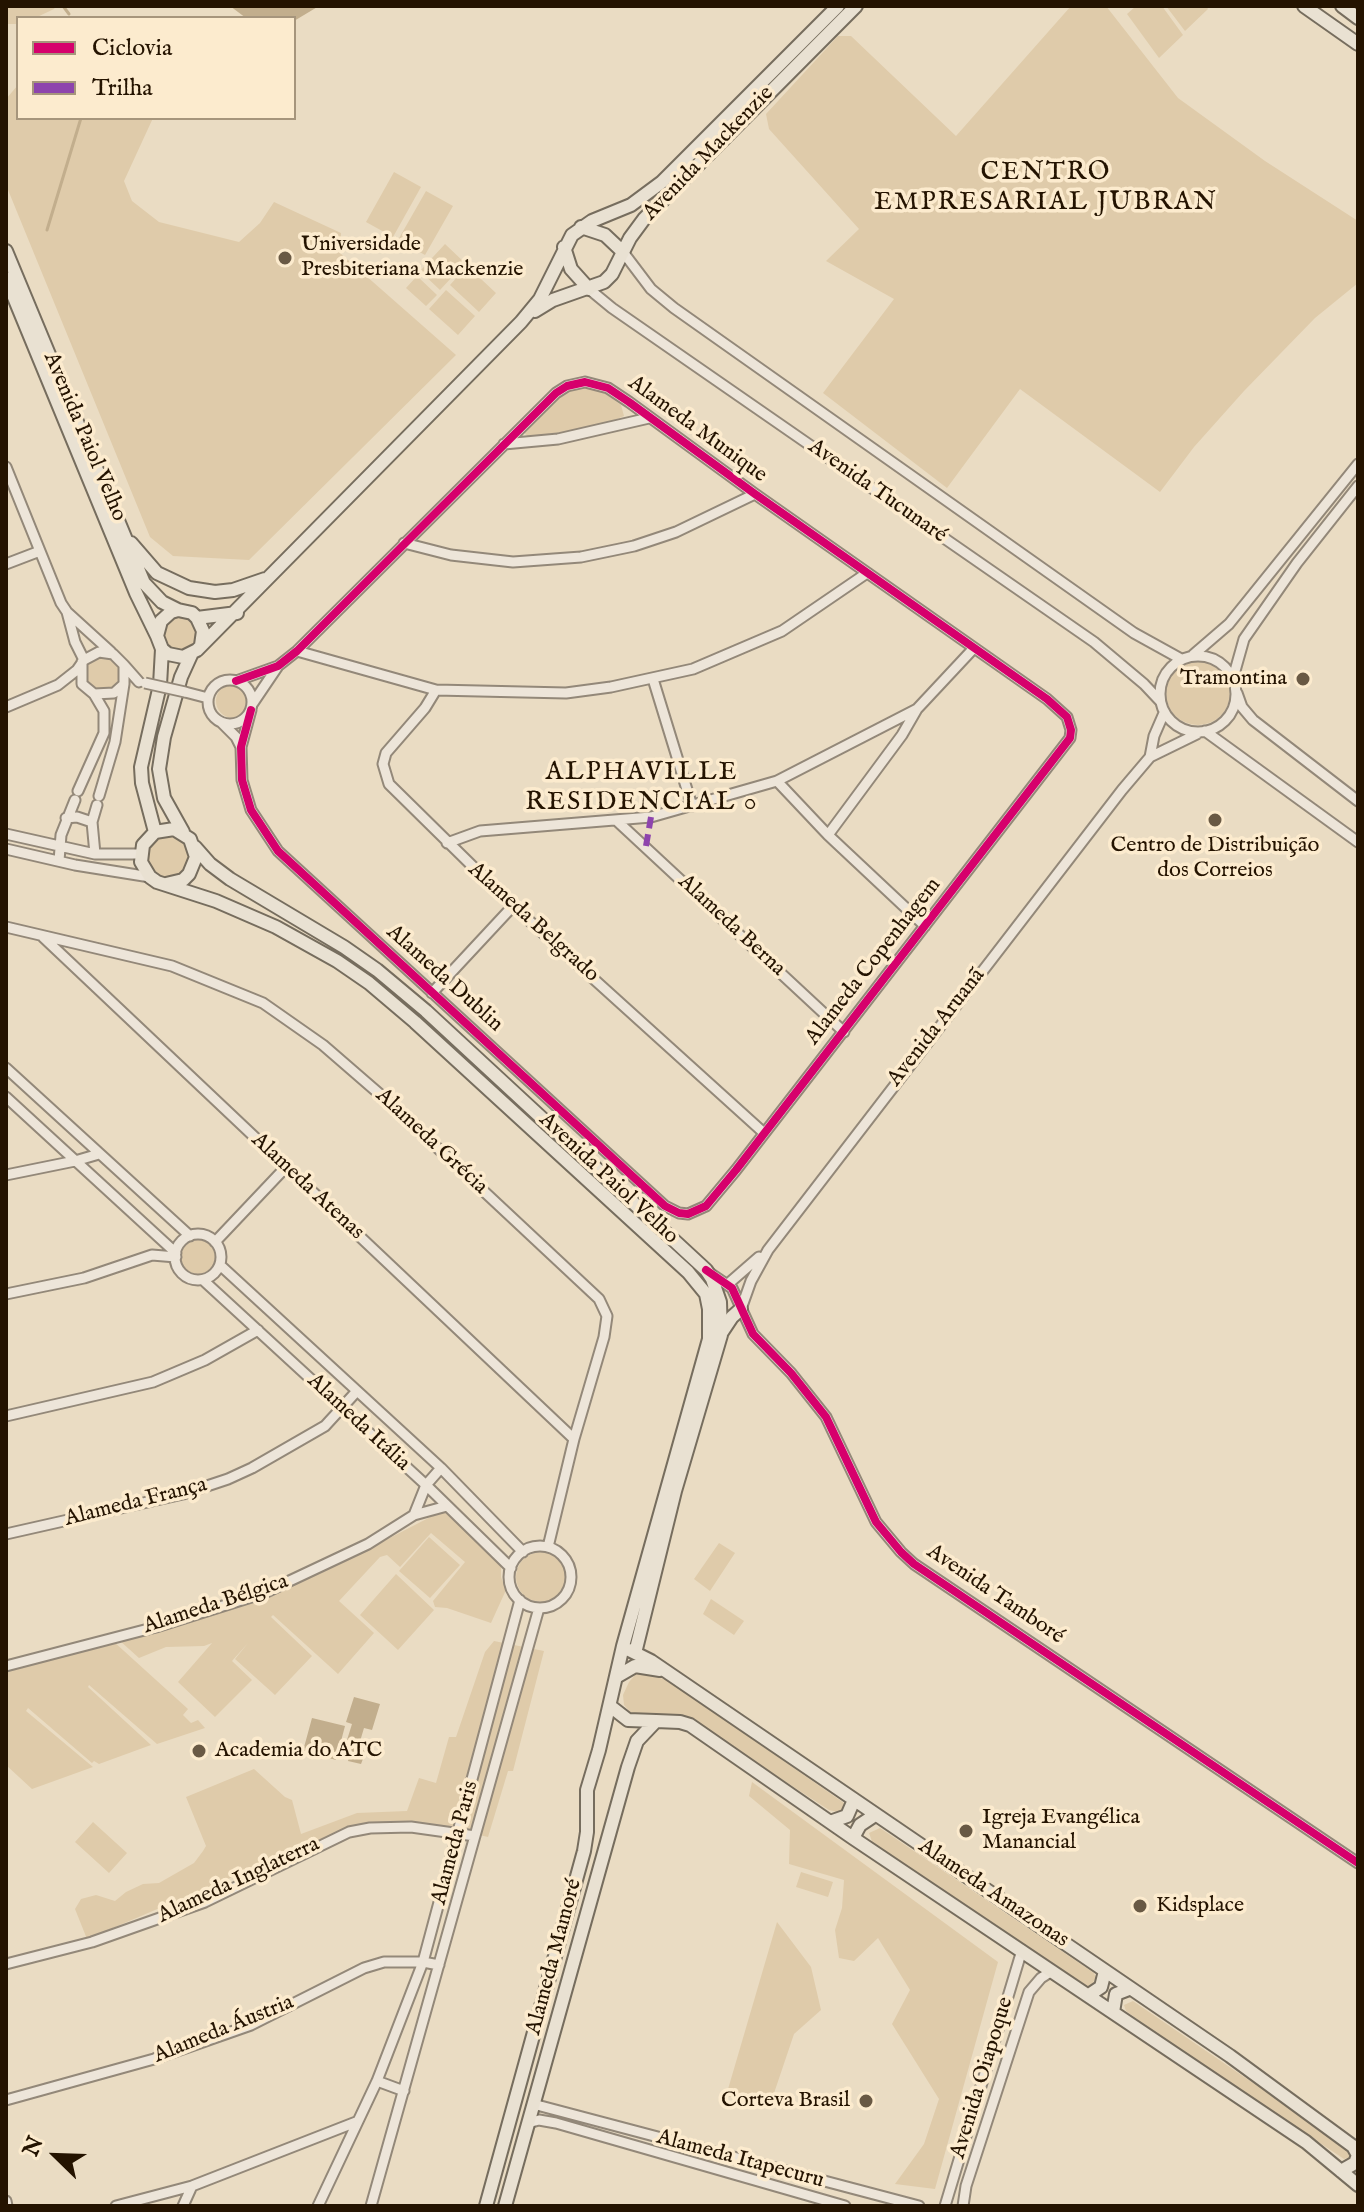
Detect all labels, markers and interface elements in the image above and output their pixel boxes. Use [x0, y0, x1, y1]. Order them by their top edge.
legend [16, 16, 296, 120]
text: Ciclovia [92, 33, 172, 64]
text: Trilha [92, 73, 153, 104]
street label: Avenida Mackenzie [638, 81, 780, 227]
district label: CENTRO EMPRESARIAL JUBRAN [874, 158, 1218, 220]
place label: Universidade Presbiteriana Mackenzie [301, 232, 523, 284]
marker: Universidade Presbiteriana Mackenzie [276, 249, 294, 267]
street label: Avenida Paiol Velho [36, 349, 132, 525]
street label: Alameda Munique [622, 371, 772, 489]
street label: Avenida Tucunaré [802, 434, 952, 550]
place label: Tramontina [1180, 666, 1287, 692]
marker: Tramontina [1294, 670, 1312, 688]
district label: ALPHAVILLE RESIDENCIAL 0 [525, 758, 759, 820]
marker: Centro de Distribuição dos Correios [1206, 811, 1224, 829]
place label: Centro de Distribuição dos Correios [1111, 833, 1319, 884]
street label: Alameda Belgrado [462, 857, 604, 989]
street label: Alameda Berna [672, 869, 790, 983]
street label: Alameda Copenhagem [800, 873, 948, 1051]
street label: Alameda Dublin [380, 920, 508, 1038]
street label: Avenida Aruanã [883, 964, 991, 1092]
street label: Alameda Grécia [369, 1083, 493, 1201]
street label: Avenida Paiol Velho [533, 1108, 683, 1250]
street label: Alameda Atenas [245, 1128, 369, 1246]
street label: Alameda Itália [301, 1369, 415, 1477]
street label: Alameda França [62, 1473, 210, 1533]
street label: Avenida Tamboré [921, 1539, 1069, 1651]
street label: Alameda Bélgica [140, 1569, 292, 1641]
place label: Academia do ATC [215, 1738, 382, 1764]
marker: Academia do ATC [190, 1742, 208, 1760]
street label: Alameda Paris [427, 1778, 485, 1908]
place label: Igreja Evangélica Manancial [982, 1805, 1140, 1856]
marker: Igreja Evangélica Manancial [957, 1822, 975, 1840]
street label: Alameda Inglaterra [154, 1832, 324, 1930]
street label: Alameda Amazonas [913, 1834, 1073, 1954]
street label: Alameda Mamoré [521, 1876, 589, 2038]
place label: Kidsplace [1156, 1893, 1244, 1919]
marker: Kidsplace [1131, 1897, 1149, 1915]
street label: Alameda Áustria [150, 1990, 298, 2070]
street label: Avenida Oiapoque [946, 1994, 1020, 2162]
place label: Corteva Brasil [721, 2088, 850, 2114]
marker: Corteva Brasil [857, 2092, 875, 2110]
north arrow [16, 2116, 96, 2196]
street label: Alameda Itapecuru [653, 2125, 827, 2195]
text: N [17, 2132, 51, 2161]

